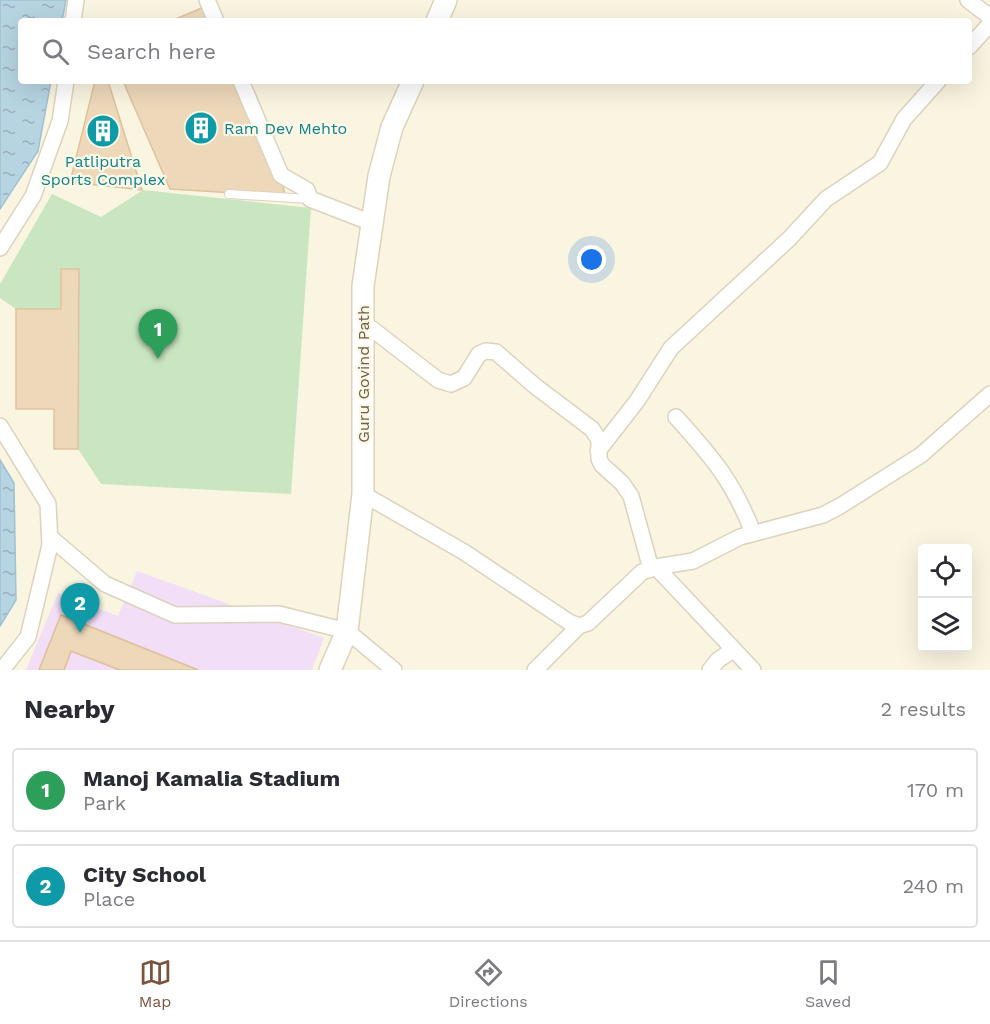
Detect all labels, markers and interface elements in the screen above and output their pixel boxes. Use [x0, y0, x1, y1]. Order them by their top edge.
search box [18, 18, 972, 84]
icon: search [39, 35, 72, 68]
text: Search here [87, 39, 216, 64]
building icon: Ram Dev Mehto [183, 110, 219, 146]
building icon: Patliputra Sports Complex [85, 113, 121, 149]
place label: Ram Dev Mehto [224, 119, 347, 138]
place label: Patliputra Sports Complex [41, 152, 165, 189]
your location [577, 245, 606, 274]
street label: Guru Govind Path [354, 305, 373, 443]
pin: 1 [138, 310, 178, 359]
map controls [918, 544, 972, 652]
button: locate [918, 544, 972, 598]
pin: 2 [60, 584, 100, 633]
button: layers [918, 598, 972, 652]
text: Nearby [24, 694, 115, 724]
text: 2 results [881, 697, 966, 721]
text: Manoj Kamalia Stadium [83, 766, 340, 791]
text: 1 [41, 778, 50, 802]
text: 170 m [907, 778, 964, 802]
text: Park [83, 791, 126, 815]
text: City School [83, 862, 206, 887]
text: 2 [40, 874, 51, 898]
text: 240 m [902, 874, 964, 898]
text: Place [83, 887, 135, 911]
tab: Map [139, 956, 172, 1011]
tab: Directions [449, 956, 528, 1011]
tab: Saved [805, 956, 851, 1011]

